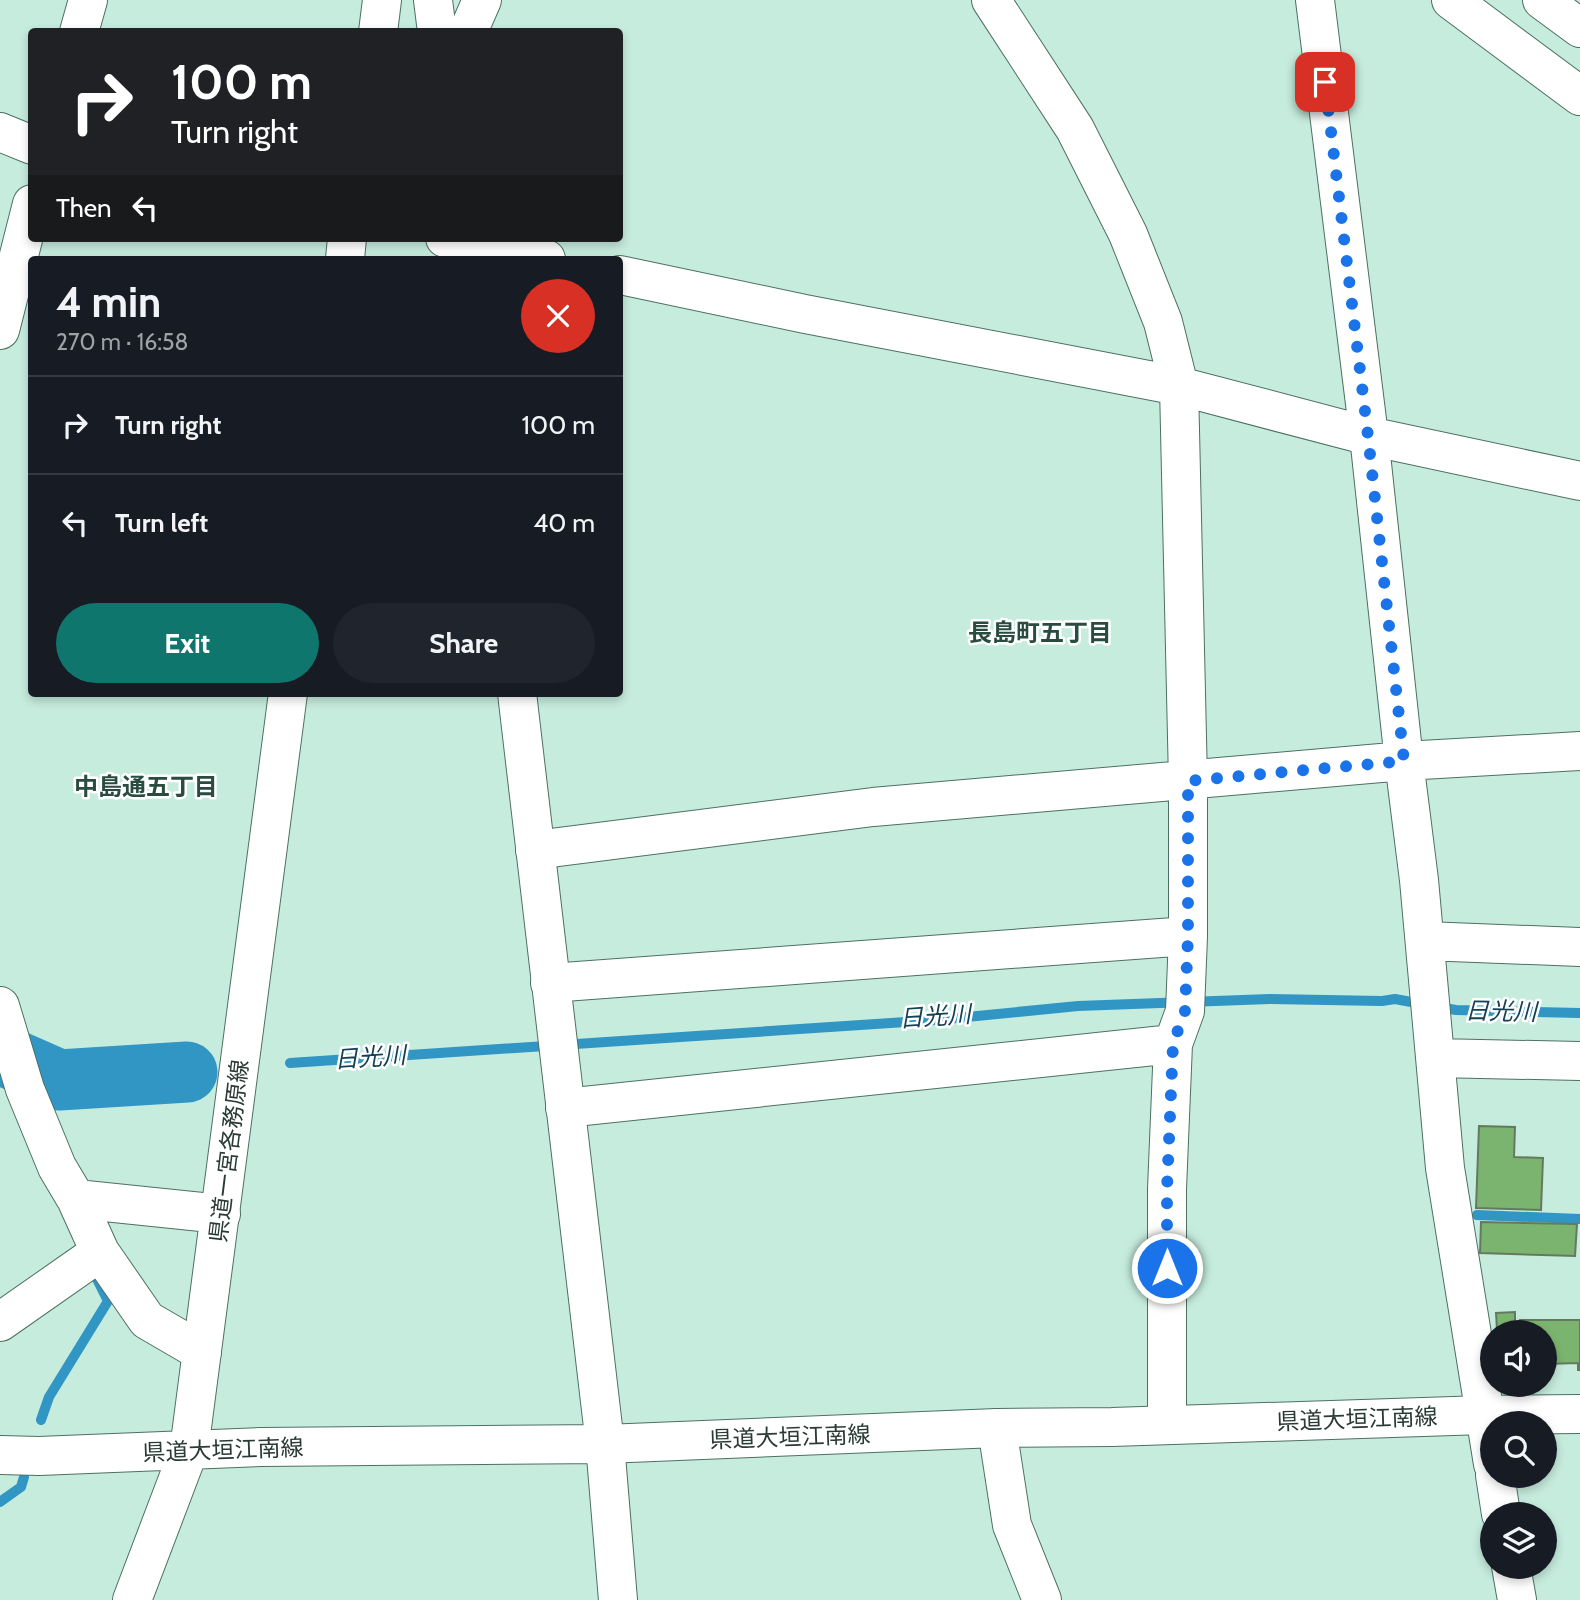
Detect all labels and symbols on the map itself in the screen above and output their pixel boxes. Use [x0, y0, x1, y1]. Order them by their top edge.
pin [1295, 52, 1355, 112]
district label: 長島町五丁目 [968, 618, 1112, 647]
district label: 中島通五丁目 [74, 772, 218, 801]
water label: 日光川 [1465, 996, 1540, 1026]
water label: 日光川 [898, 999, 975, 1033]
water label: 日光川 [333, 1040, 410, 1074]
street label: 県道一宮各務原線 [204, 1058, 254, 1244]
position arrow [1130, 1231, 1204, 1305]
street label: 県道大垣江南線 [1276, 1402, 1438, 1436]
street label: 県道大垣江南線 [709, 1420, 871, 1454]
street label: 県道大垣江南線 [142, 1433, 304, 1467]

